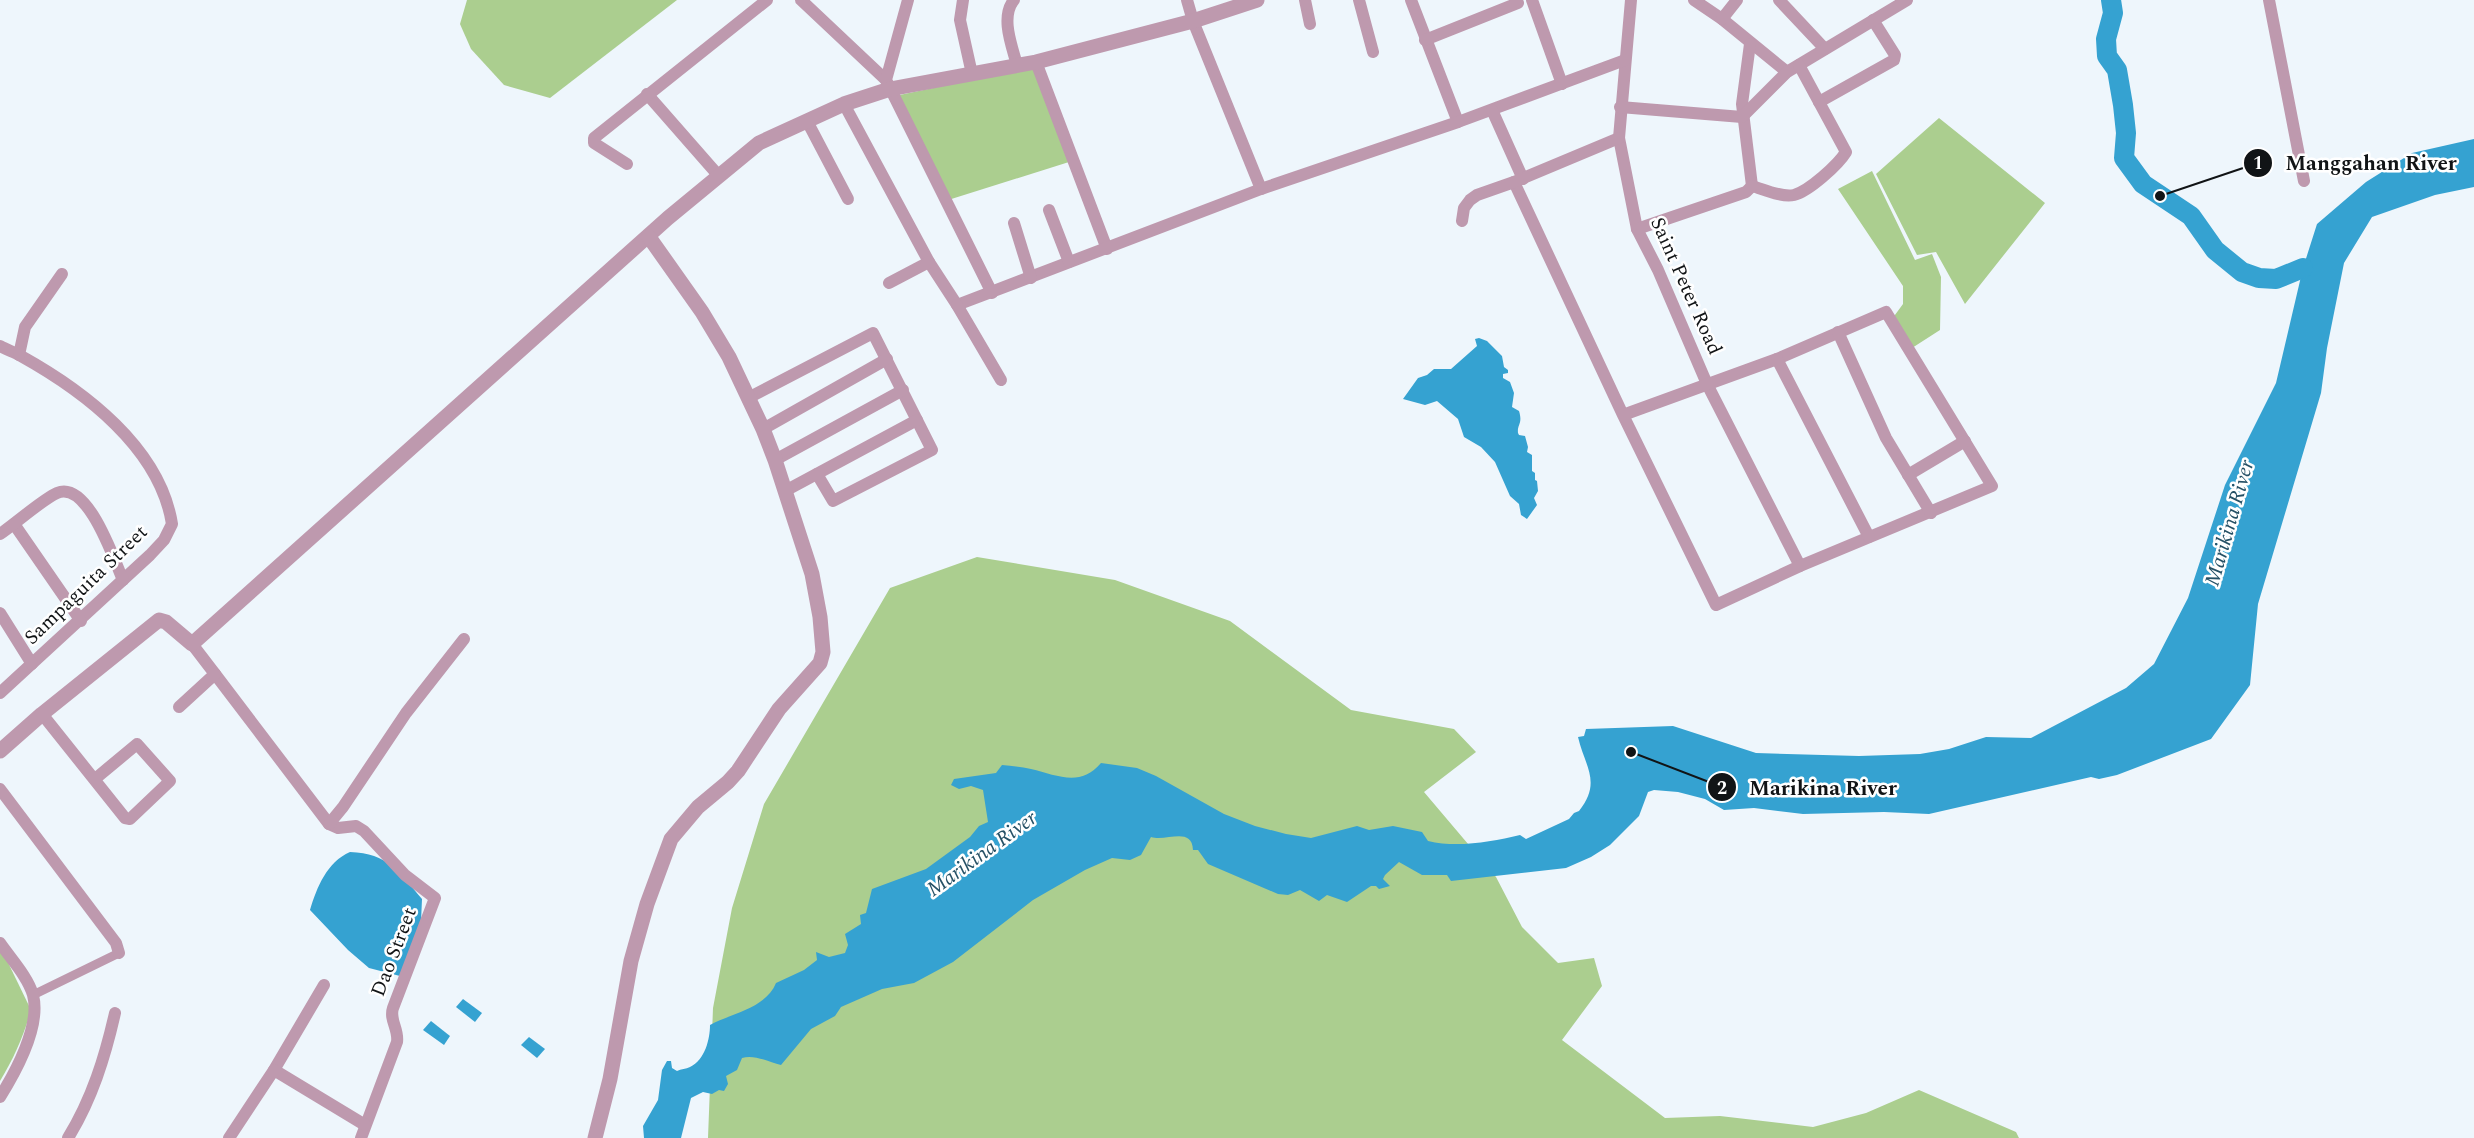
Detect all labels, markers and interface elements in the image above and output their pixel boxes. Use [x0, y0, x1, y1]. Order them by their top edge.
callout: Manggahan River [2243, 143, 2468, 182]
text: Manggahan River [2285, 148, 2457, 180]
text: 1 [2253, 150, 2263, 177]
street label: Saint Peter Road [1642, 212, 1730, 360]
water label: Marikina River [2197, 455, 2264, 590]
street label: Sampaguita Street [17, 518, 155, 652]
callout: Marikina River [1707, 768, 1909, 807]
text: Marikina River [1749, 773, 1897, 805]
text: 2 [1717, 775, 1727, 802]
water label: Marikina River [920, 802, 1045, 905]
street label: Dao Street [363, 903, 425, 1001]

